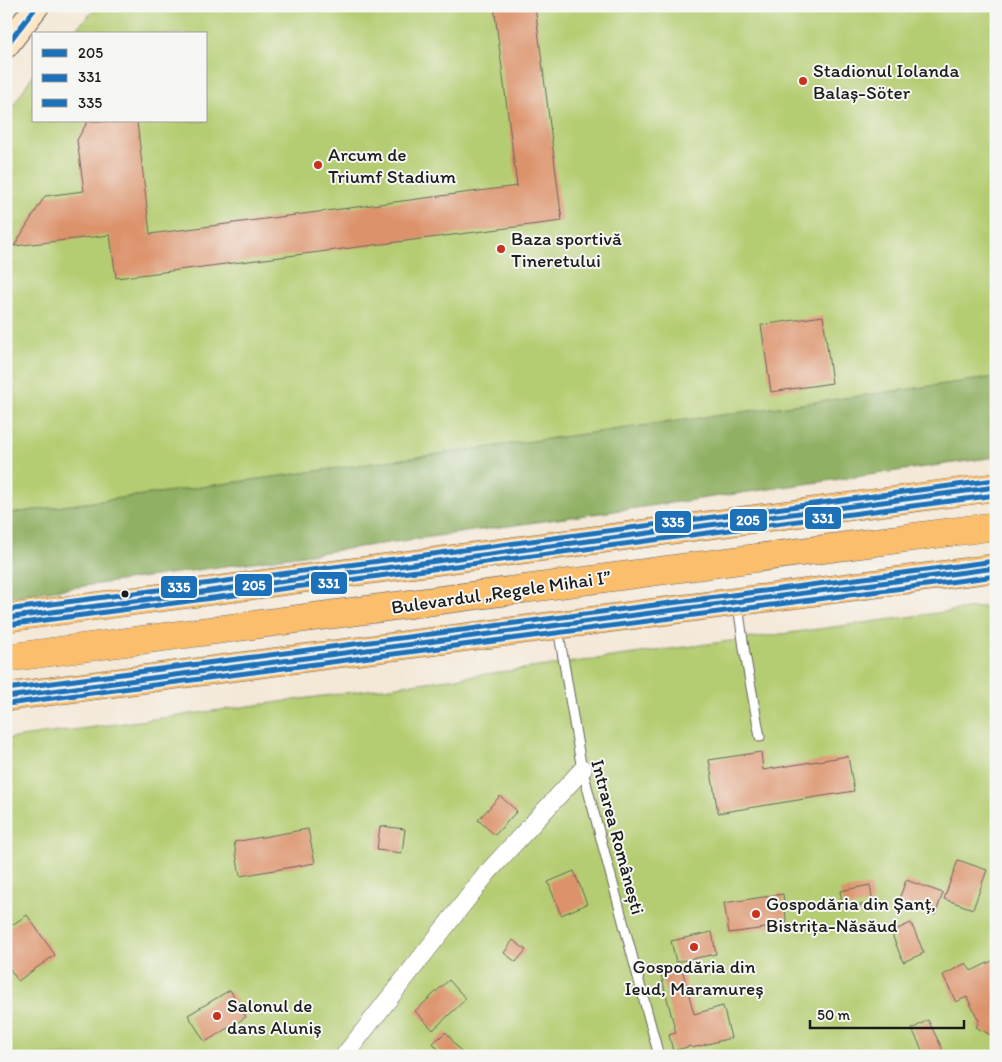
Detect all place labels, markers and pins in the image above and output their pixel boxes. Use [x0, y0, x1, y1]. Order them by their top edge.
place label: Stadionul Iolanda Balaș-Söter [813, 59, 960, 104]
marker: Stadionul Iolanda Balaș-Söter [797, 75, 809, 87]
place label: Arcum de Triumf Stadium [328, 143, 456, 188]
marker: Arcum de Triumf Stadium [312, 159, 324, 171]
place label: Baza sportivă Tineretului [511, 227, 622, 272]
marker: Baza sportivă Tineretului [495, 243, 507, 255]
unlabelled marker [120, 589, 130, 599]
place label: Gospodăria din Șanț, Bistrița-Năsăud [766, 892, 936, 937]
marker: Gospodăria din Șanț, Bistrița-Năsăud [750, 908, 762, 920]
marker: Gospodăria din Ieud, Maramureș [688, 941, 700, 953]
place label: Gospodăria din Ieud, Maramureș [624, 955, 764, 1000]
place label: Salonul de dans Aluniș [227, 994, 322, 1039]
marker: Salonul de dans Aluniș [211, 1010, 223, 1022]

